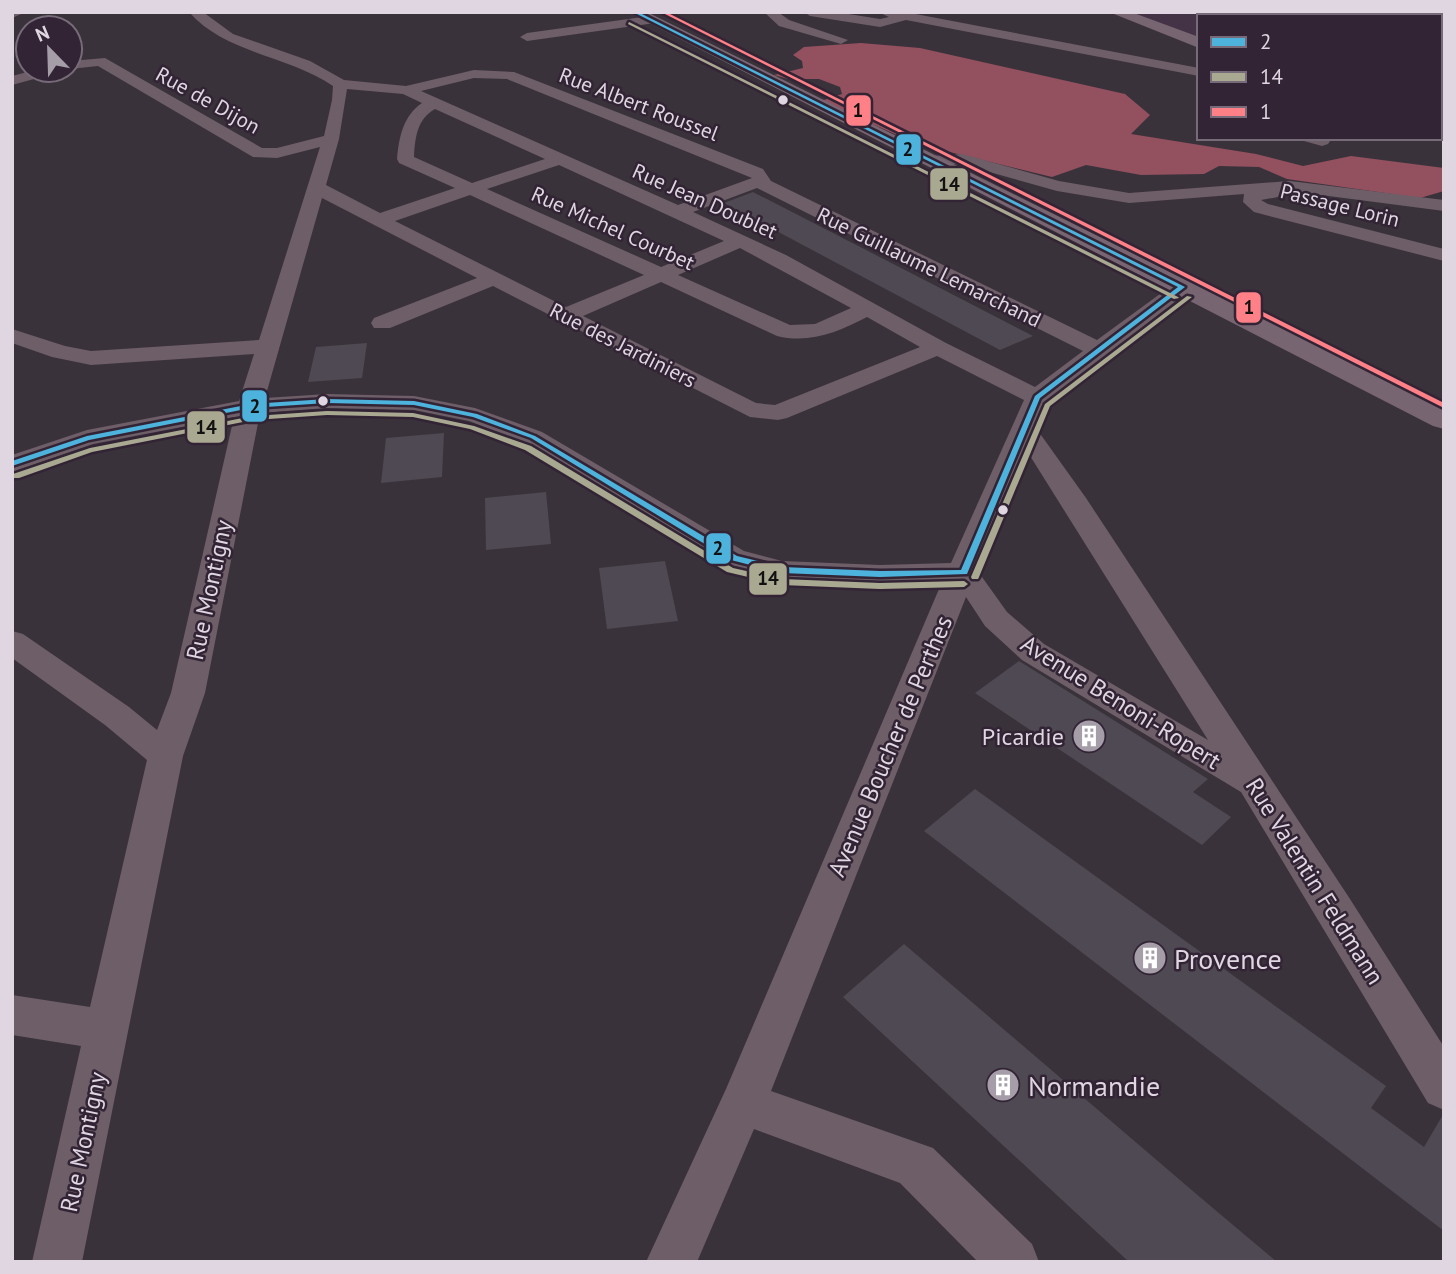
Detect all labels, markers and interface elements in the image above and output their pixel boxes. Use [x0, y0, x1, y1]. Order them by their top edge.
north arrow [14, 14, 84, 84]
legend [1197, 14, 1442, 140]
text: N [32, 20, 53, 47]
text: 2 [1260, 28, 1271, 55]
street label: Rue de Dijon [151, 60, 265, 140]
street label: Rue Albert Roussel [555, 61, 723, 147]
text: 14 [1260, 63, 1283, 90]
unlabelled marker [776, 93, 790, 107]
line badge: 1 [845, 94, 872, 127]
text: 1 [853, 98, 863, 122]
text: 1 [1260, 98, 1271, 125]
line badge: 2 [895, 133, 922, 166]
text: 2 [903, 137, 913, 161]
street label: Rue Jean Doublet [628, 157, 782, 245]
line badge: 14 [929, 167, 969, 201]
text: 14 [938, 172, 960, 196]
street label: Passage Lorin [1277, 177, 1403, 233]
street label: Rue Michel Courbet [527, 180, 699, 276]
street label: Rue Guillaume Lemarchand [813, 201, 1045, 333]
line badge: 1 [1235, 291, 1262, 324]
text: 1 [1244, 295, 1254, 319]
street label: Rue des Jardiniers [545, 297, 701, 393]
line badge: 2 [241, 389, 268, 423]
text: 2 [250, 394, 260, 418]
unlabelled marker [316, 394, 330, 408]
line badge: 14 [186, 410, 226, 444]
text: 14 [195, 415, 217, 439]
unlabelled marker [996, 503, 1010, 517]
street label: Rue Montigny [179, 517, 239, 663]
line badge: 2 [705, 532, 732, 565]
text: 2 [713, 536, 723, 560]
line badge: 14 [748, 562, 788, 596]
text: 14 [757, 566, 779, 590]
street label: Avenue Boucher de Perthes [821, 611, 959, 881]
street label: Avenue Benoni-Ropert [1015, 628, 1227, 776]
building icon: Picardie [1070, 717, 1108, 755]
place label: Picardie [982, 721, 1064, 752]
street label: Rue Valentin Feldmann [1239, 772, 1391, 990]
building icon: Provence [1131, 939, 1169, 977]
place label: Provence [1174, 940, 1282, 977]
building icon: Normandie [984, 1066, 1022, 1104]
place label: Normandie [1028, 1067, 1160, 1104]
street label: Rue Montigny [53, 1069, 113, 1215]

